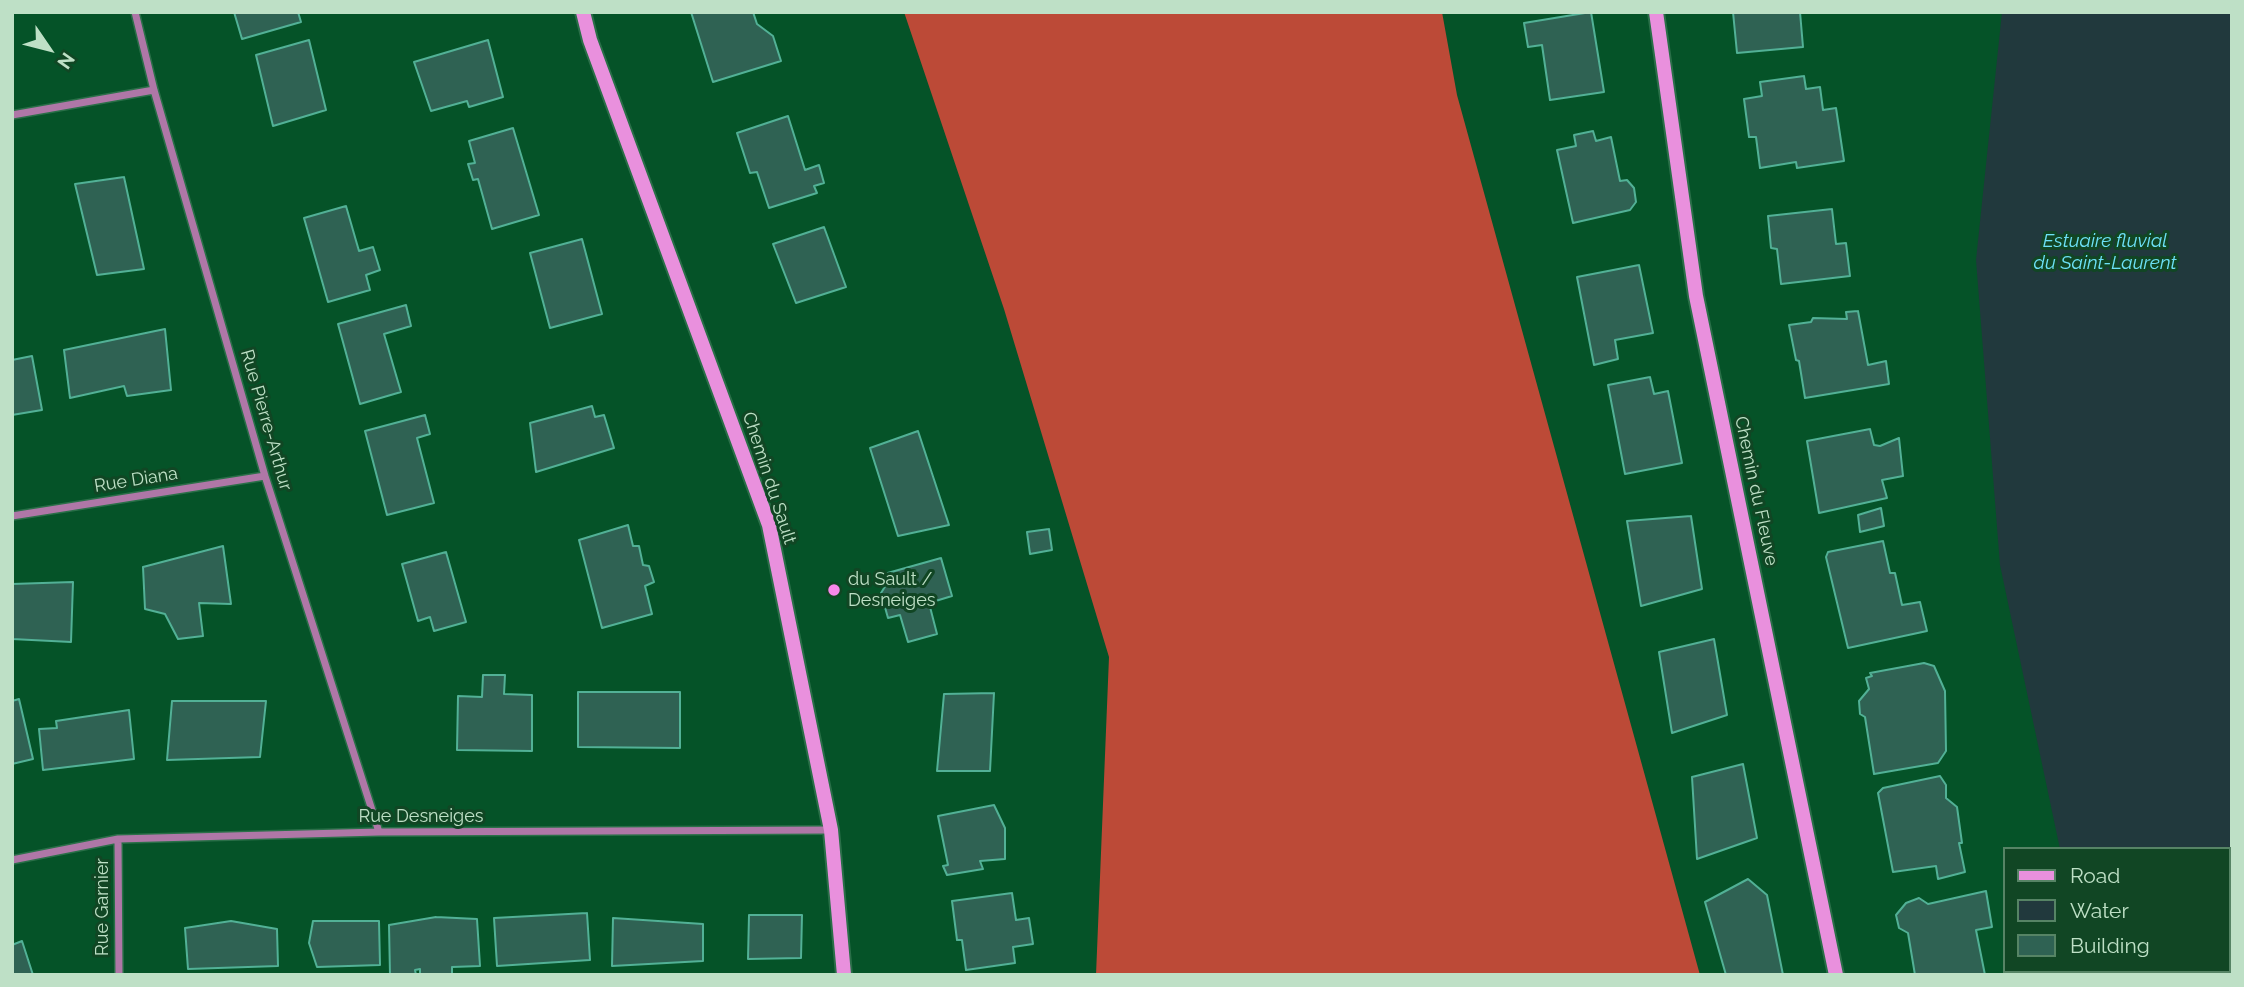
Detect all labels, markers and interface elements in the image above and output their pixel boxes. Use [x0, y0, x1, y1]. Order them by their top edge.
north arrow [14, 14, 84, 84]
text: N [53, 49, 79, 73]
water label: Estuaire fluvial du Saint-Laurent [2034, 230, 2176, 274]
street label: Rue Pierre-Arthur [236, 347, 296, 493]
street label: Chemin du Sault [737, 409, 801, 547]
street label: Chemin du Fleuve [1730, 414, 1782, 568]
street label: Rue Diana [93, 463, 179, 497]
place label: du Sault / Desneiges [848, 569, 935, 612]
marker: du Sault / Desneiges [826, 582, 842, 598]
street label: Rue Desneiges [359, 806, 483, 828]
legend [2002, 847, 2230, 973]
street label: Rue Garnier [92, 858, 114, 956]
text: Road [2070, 863, 2120, 888]
text: Water [2070, 898, 2129, 923]
text: Building [2070, 933, 2150, 958]

